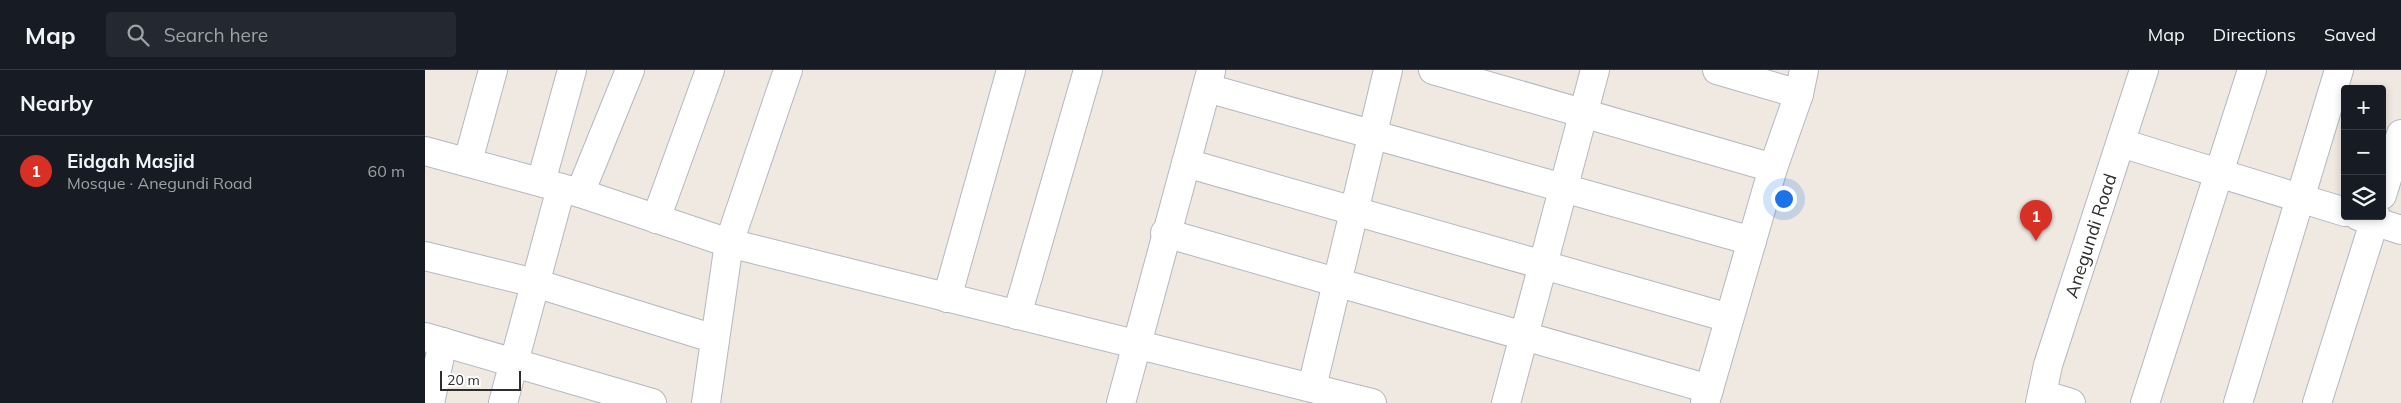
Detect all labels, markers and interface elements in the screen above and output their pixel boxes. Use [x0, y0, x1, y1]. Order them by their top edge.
search box [106, 12, 456, 57]
text: Map [25, 20, 76, 50]
icon: search [124, 21, 152, 49]
text: Search here [164, 23, 268, 47]
text: Map [2148, 23, 2185, 46]
text: Directions [2213, 23, 2296, 46]
text: Saved [2324, 23, 2376, 46]
map controls [2341, 85, 2386, 220]
button: + [2341, 85, 2386, 130]
text: Nearby [20, 90, 93, 116]
button: − [2341, 130, 2386, 175]
text: Eidgah Masjid [67, 149, 195, 173]
text: 1 [31, 161, 41, 181]
text: 60 m [368, 161, 405, 181]
street label: Anegundi Road [2059, 170, 2121, 301]
text: Mosque · Anegundi Road [67, 173, 252, 193]
button: layers [2341, 175, 2386, 220]
your location [1771, 186, 1797, 212]
pin: 1 [2020, 200, 2052, 241]
scale bar [440, 368, 521, 391]
text: 20 m [447, 371, 480, 389]

